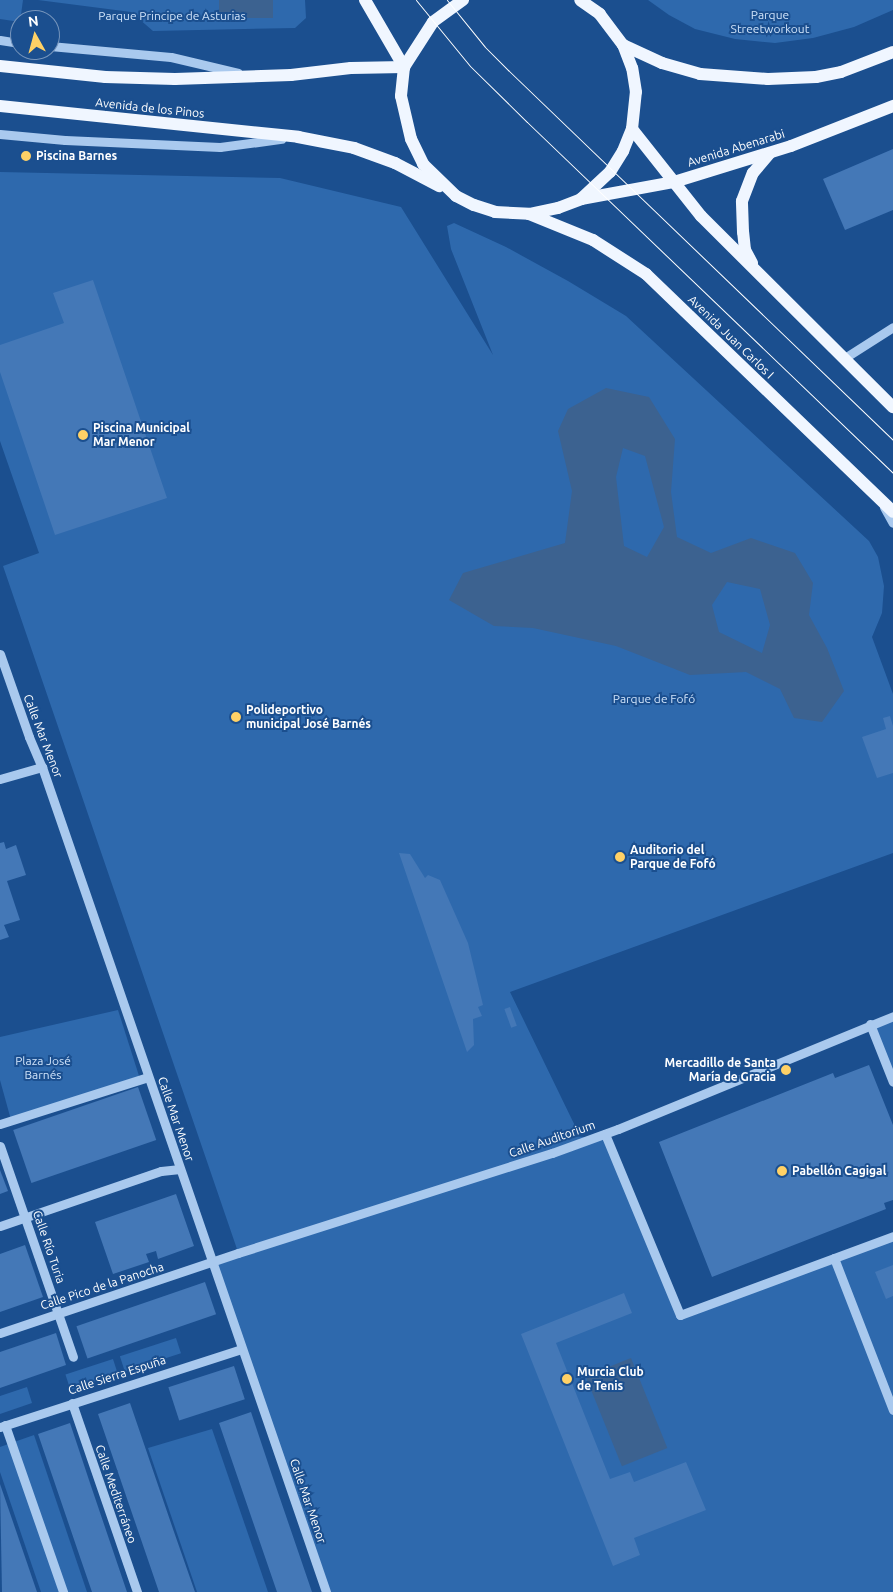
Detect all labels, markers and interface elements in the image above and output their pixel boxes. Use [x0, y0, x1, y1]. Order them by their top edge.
park label: Parque Streetworkout [731, 8, 809, 36]
park label: Parque Principe de Asturias [98, 9, 246, 23]
north arrow [10, 10, 60, 60]
text: N [27, 13, 39, 30]
street label: Avenida de los Pinos [95, 95, 205, 121]
street label: Avenida Abenarabi [686, 126, 786, 170]
place label: Piscina Barnes [36, 149, 117, 163]
marker: Piscina Barnes [20, 150, 32, 162]
street label: Avenida Juan Carlos I [685, 292, 777, 382]
place label: Piscina Municipal Mar Menor [93, 421, 190, 449]
marker: Piscina Municipal Mar Menor [77, 429, 89, 441]
street label: Calle Mar Menor [20, 692, 66, 780]
park label: Parque de Fofó [613, 692, 695, 706]
place label: Polideportivo municipal José Barnés [246, 703, 371, 731]
marker: Polideportivo municipal José Barnés [230, 711, 242, 723]
place label: Auditorio del Parque de Fofó [630, 843, 716, 871]
marker: Auditorio del Parque de Fofó [614, 851, 626, 863]
park label: Plaza José Barnés [15, 1054, 71, 1082]
place label: Mercadillo de Santa María de Gracia [665, 1056, 776, 1084]
marker: Mercadillo de Santa María de Gracia [780, 1064, 792, 1076]
street label: Calle Mar Menor [155, 1075, 197, 1163]
street label: Calle Auditorium [507, 1118, 597, 1160]
place label: Pabellón Cagigal [792, 1164, 886, 1178]
marker: Pabellón Cagigal [776, 1165, 788, 1177]
street label: Calle Río Turia [30, 1209, 68, 1285]
street label: Calle Pico de la Panocha [39, 1259, 165, 1313]
street label: Calle Sierra Espuña [66, 1352, 168, 1398]
place label: Murcia Club de Tenis [577, 1365, 644, 1393]
marker: Murcia Club de Tenis [561, 1373, 573, 1385]
street label: Calle Mediterráneo [92, 1443, 140, 1545]
street label: Calle Mar Menor [287, 1457, 329, 1545]

